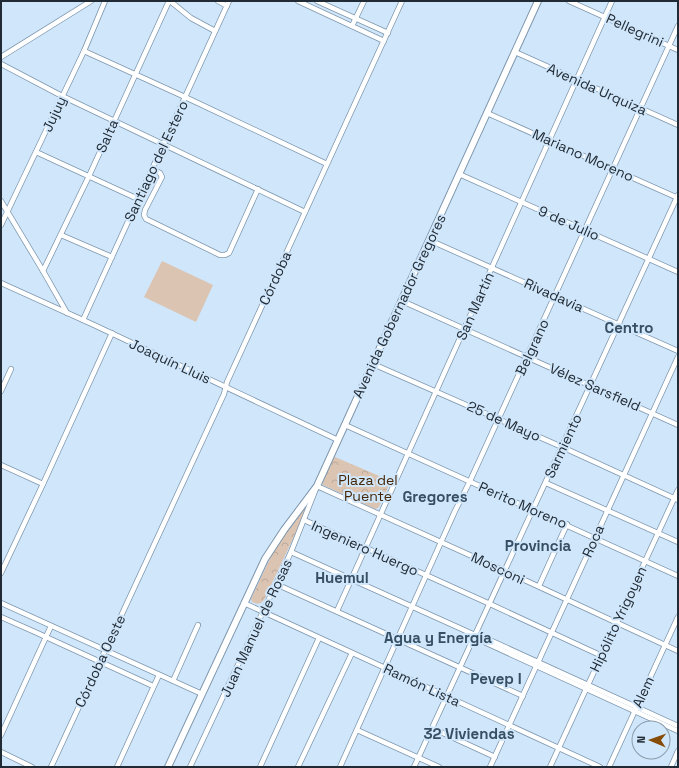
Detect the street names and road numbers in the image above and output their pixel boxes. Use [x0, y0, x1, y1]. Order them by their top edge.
street label: Pellegrini [603, 9, 667, 51]
street label: Avenida Urquiza [544, 59, 650, 119]
street label: Jujuy [38, 93, 70, 135]
street label: Santiago del Estero [120, 98, 192, 224]
street label: Salta [92, 117, 122, 155]
street label: Mariano Moreno [530, 125, 636, 185]
street label: 9 de Julio [536, 202, 602, 244]
street label: Avenida Gobernador Gregores [348, 211, 450, 401]
street label: Córdoba [255, 248, 295, 308]
street label: San Martín [452, 269, 498, 343]
street label: Rivadavia [521, 274, 587, 316]
street label: Belgrano [511, 316, 553, 378]
street label: Joaquín Lluis [126, 334, 214, 388]
street label: Vélez Sarsfield [547, 359, 643, 415]
street label: 25 de Mayo [464, 397, 544, 445]
street label: Sarmiento [540, 411, 586, 481]
street label: Perito Moreno [476, 477, 570, 533]
street label: Ingeniero Huergo [309, 516, 421, 580]
street label: Roca [578, 522, 608, 560]
street label: Mosconi [468, 548, 528, 588]
street label: Juan Manuel de Rosas [216, 556, 296, 700]
street label: Hipólito Yrigoyen [586, 563, 650, 675]
street label: Córdoba Oeste [71, 612, 129, 710]
street label: Ramón Lista [381, 659, 463, 711]
street label: Alem [628, 673, 658, 711]

